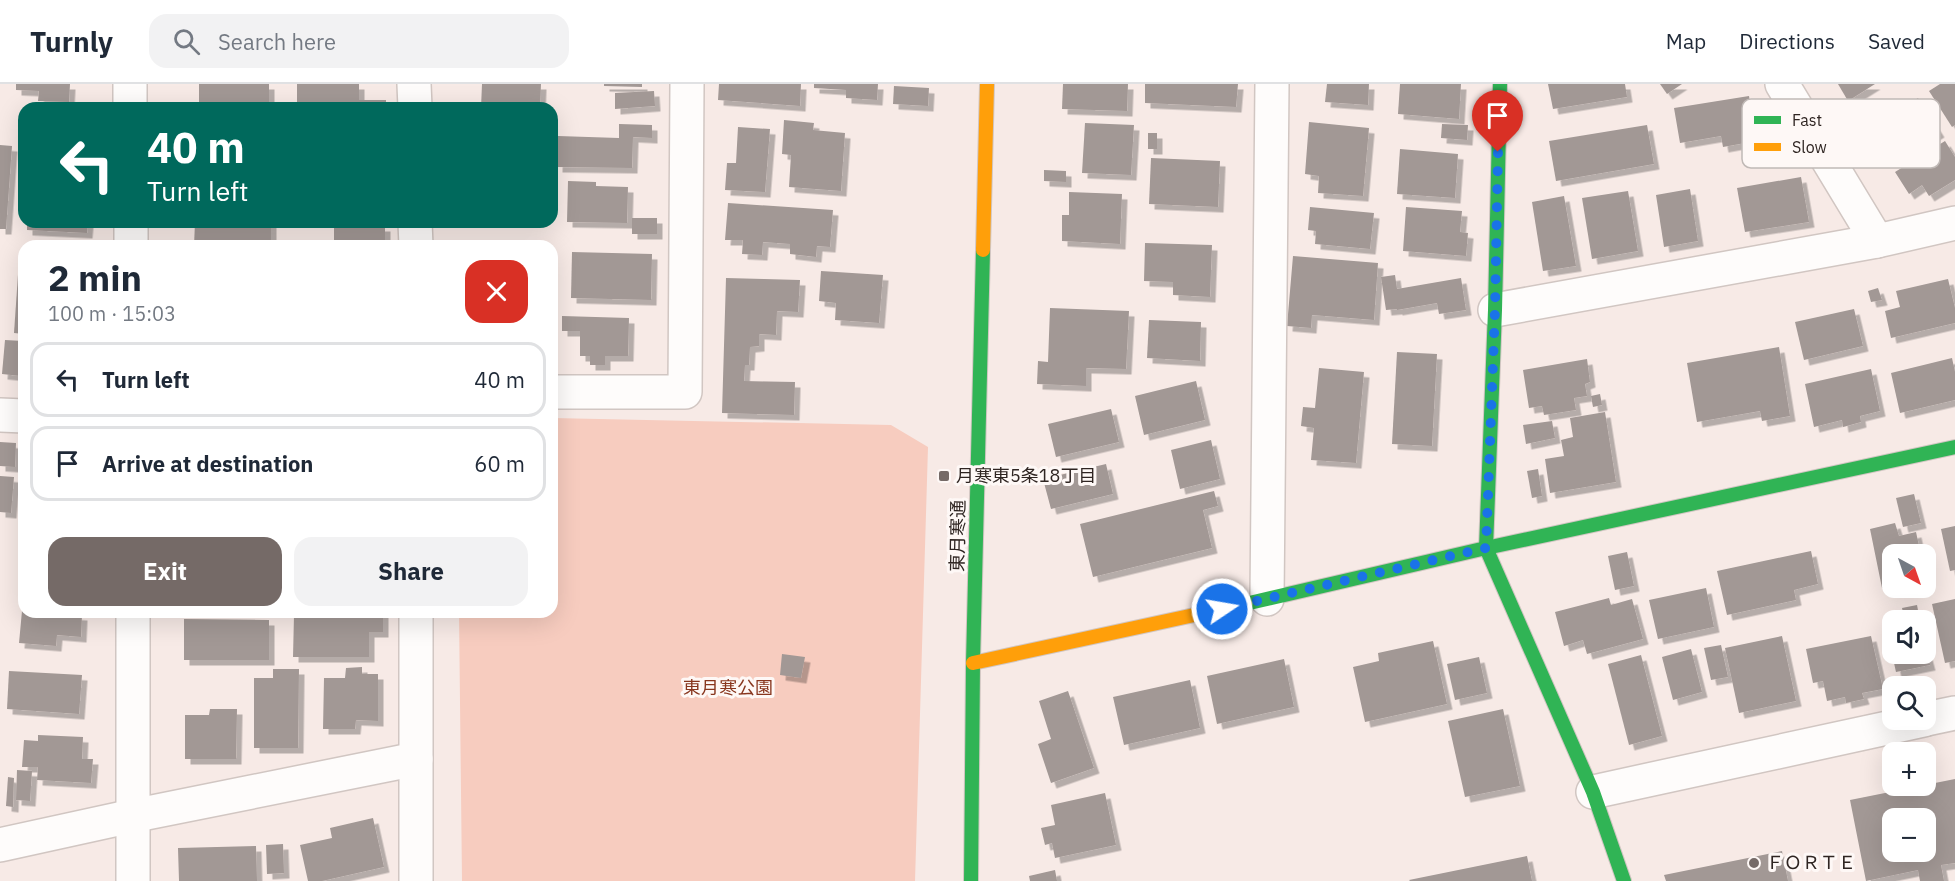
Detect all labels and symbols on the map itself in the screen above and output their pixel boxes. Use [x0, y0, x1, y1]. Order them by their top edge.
pin [1472, 90, 1523, 152]
legend [1742, 99, 1940, 168]
text: Fast [1792, 110, 1822, 130]
text: Slow [1792, 137, 1827, 157]
place label: 月寒東5条18丁目 [956, 464, 1096, 487]
marker: 月寒東5条18丁目 [937, 469, 951, 483]
street label: 東月寒通 [945, 500, 970, 572]
north arrow [1882, 544, 1936, 598]
position arrow [1190, 577, 1254, 641]
park label: 東月寒公園 [683, 676, 773, 699]
place label: ＦＯＲＴＥ [1766, 851, 1856, 874]
marker: ＦＯＲＴＥ [1747, 856, 1761, 870]

